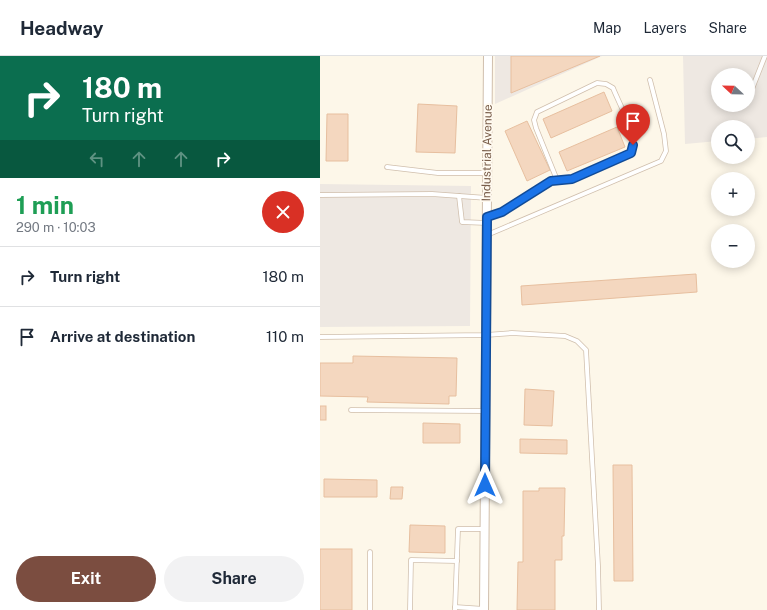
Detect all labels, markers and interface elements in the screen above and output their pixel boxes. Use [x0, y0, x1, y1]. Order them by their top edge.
text: Headway [20, 17, 103, 39]
text: Map [593, 20, 621, 36]
text: Layers [643, 20, 687, 36]
text: Share [709, 20, 747, 36]
north arrow [711, 68, 755, 112]
map controls [711, 68, 755, 268]
text: 180 m [82, 71, 162, 104]
icon: right [16, 72, 68, 124]
street label: Industrial Avenue [479, 104, 495, 202]
pin [616, 104, 650, 145]
text: Turn right [82, 105, 164, 126]
icon: arrive [622, 110, 644, 132]
button: search [711, 120, 755, 164]
icon: left [86, 148, 108, 170]
icon: ahead [128, 148, 150, 170]
icon: ahead [170, 148, 192, 170]
icon: right [212, 148, 234, 170]
button: + [711, 172, 755, 216]
text: 1 min [16, 191, 74, 219]
button: close [262, 191, 304, 233]
text: 290 m · 10:03 [16, 220, 96, 235]
button: − [711, 224, 755, 268]
icon: right [16, 266, 38, 288]
text: Turn right [50, 268, 120, 285]
text: 180 m [262, 268, 304, 285]
icon: arrive [16, 326, 38, 348]
text: Arrive at destination [50, 328, 195, 345]
text: 110 m [266, 328, 304, 345]
position arrow [464, 464, 506, 506]
button: Exit [16, 556, 156, 602]
button: Share [164, 556, 304, 602]

